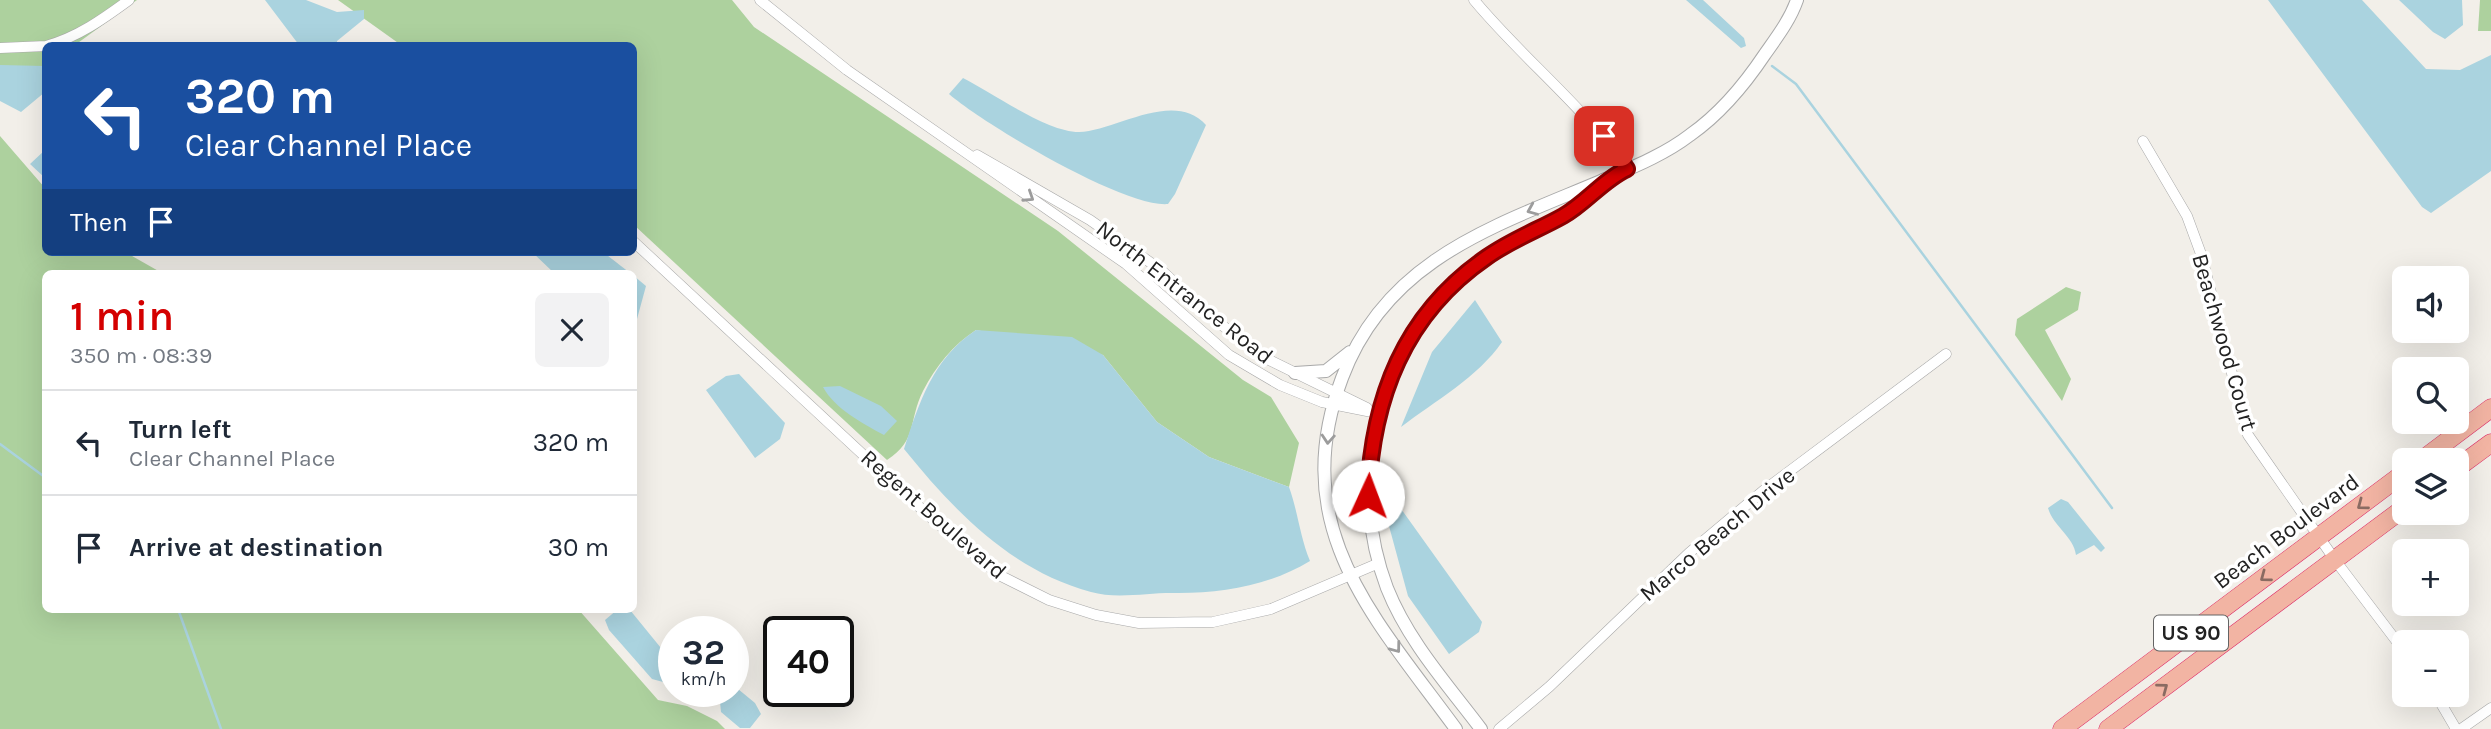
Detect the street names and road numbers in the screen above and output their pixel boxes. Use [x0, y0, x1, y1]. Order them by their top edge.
street label: North Entrance Road [1091, 215, 1279, 370]
street label: Beachwood Court [2186, 250, 2263, 434]
street label: Regent Boulevard [855, 444, 1012, 585]
street label: Marco Beach Drive [1634, 462, 1800, 607]
street label: Beach Boulevard [2208, 468, 2364, 595]
road number: US 90 [2154, 616, 2228, 650]

